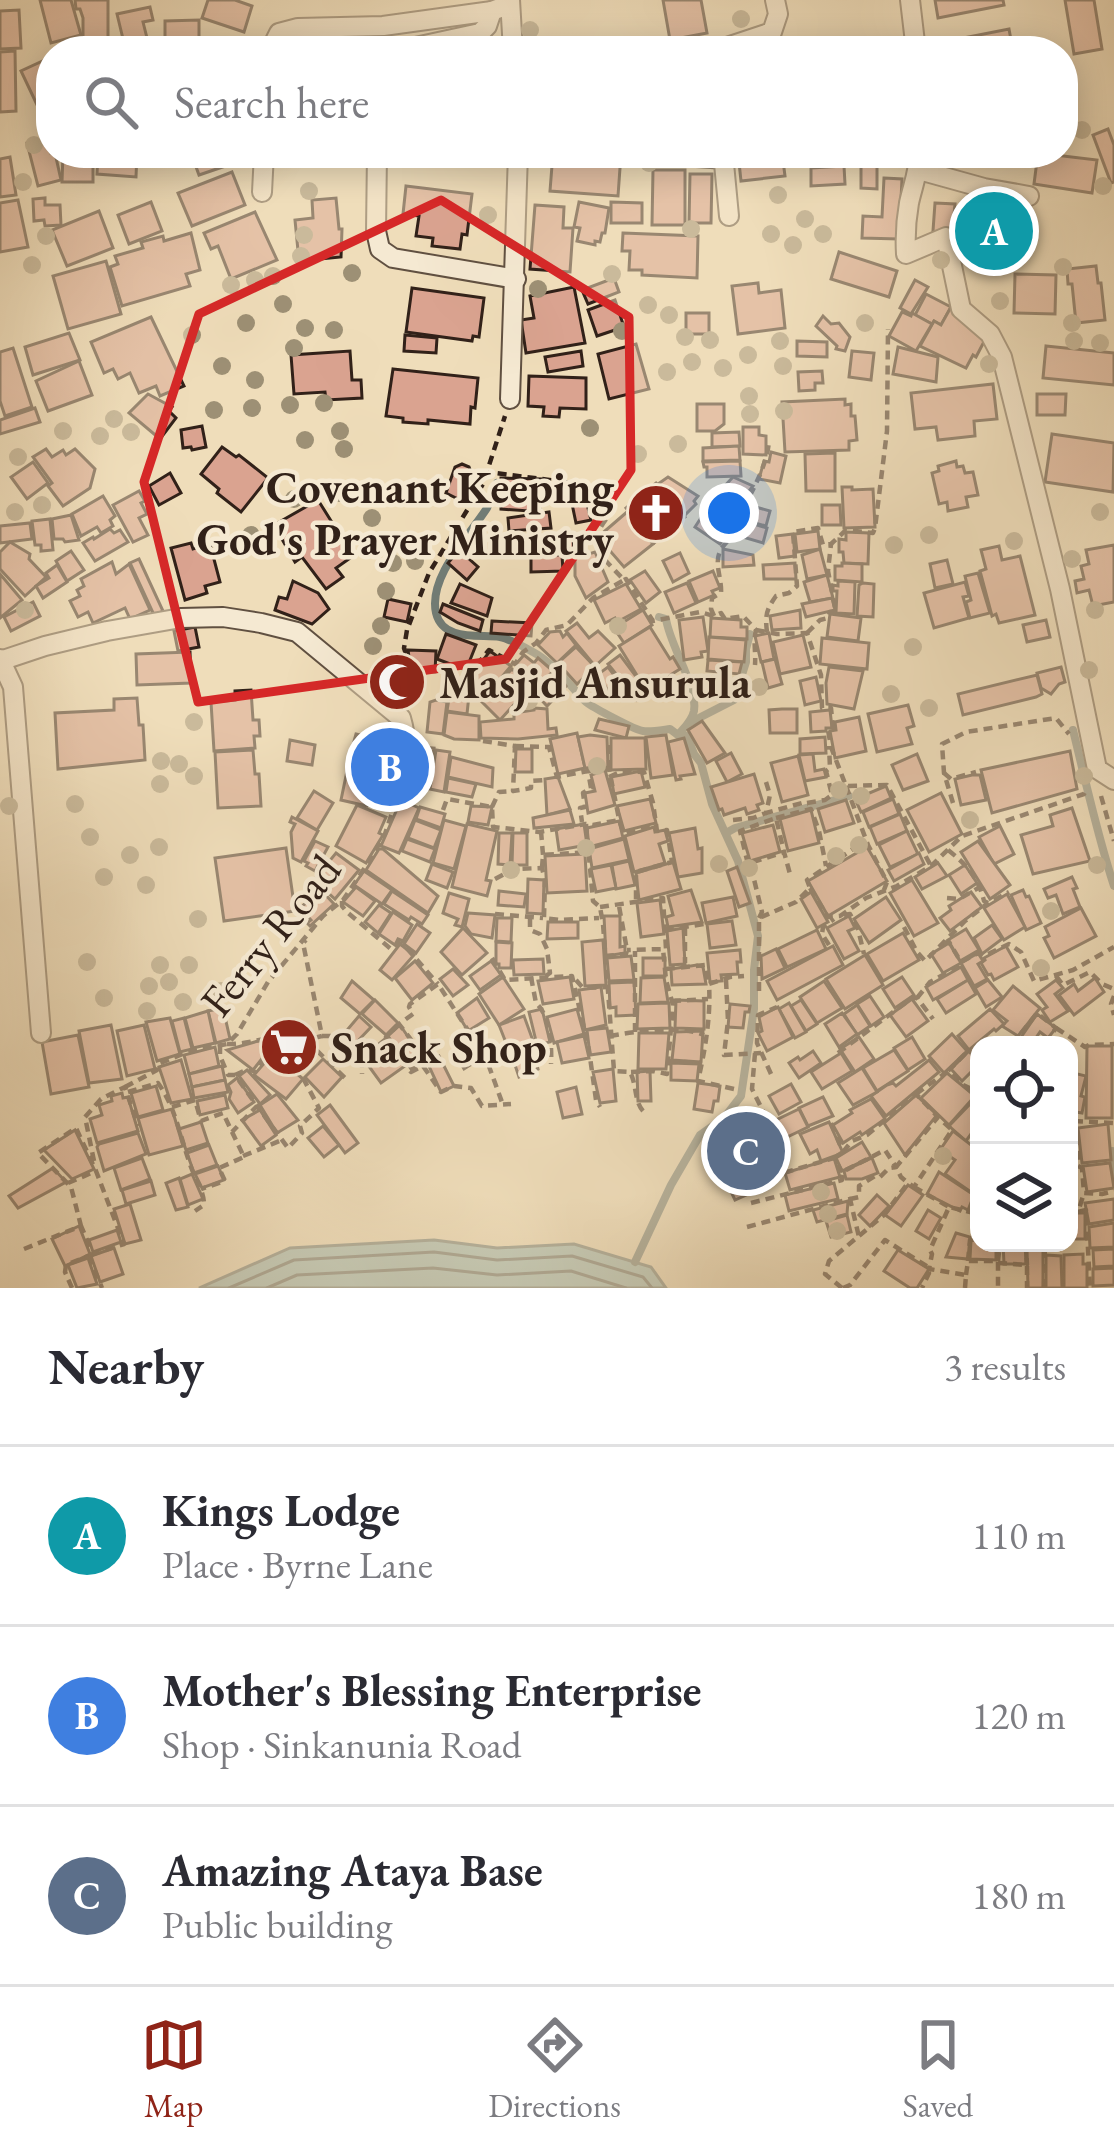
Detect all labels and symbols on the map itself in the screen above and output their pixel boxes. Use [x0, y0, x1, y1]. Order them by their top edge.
pin: A [955, 186, 1033, 276]
place label: Covenant Keeping God's Prayer Ministry [197, 458, 614, 568]
church icon: Covenant Keeping God's Prayer Ministry [625, 482, 687, 544]
your location [699, 483, 759, 543]
mosque icon: Masjid Ansurula [366, 651, 428, 713]
place label: Masjid Ansurula [439, 653, 751, 712]
pin: B [351, 722, 429, 812]
street label: Ferry Road [187, 842, 353, 1028]
supermarket icon: Snack Shop [258, 1016, 320, 1078]
place label: Snack Shop [331, 1018, 547, 1076]
pin: C [707, 1106, 785, 1196]

